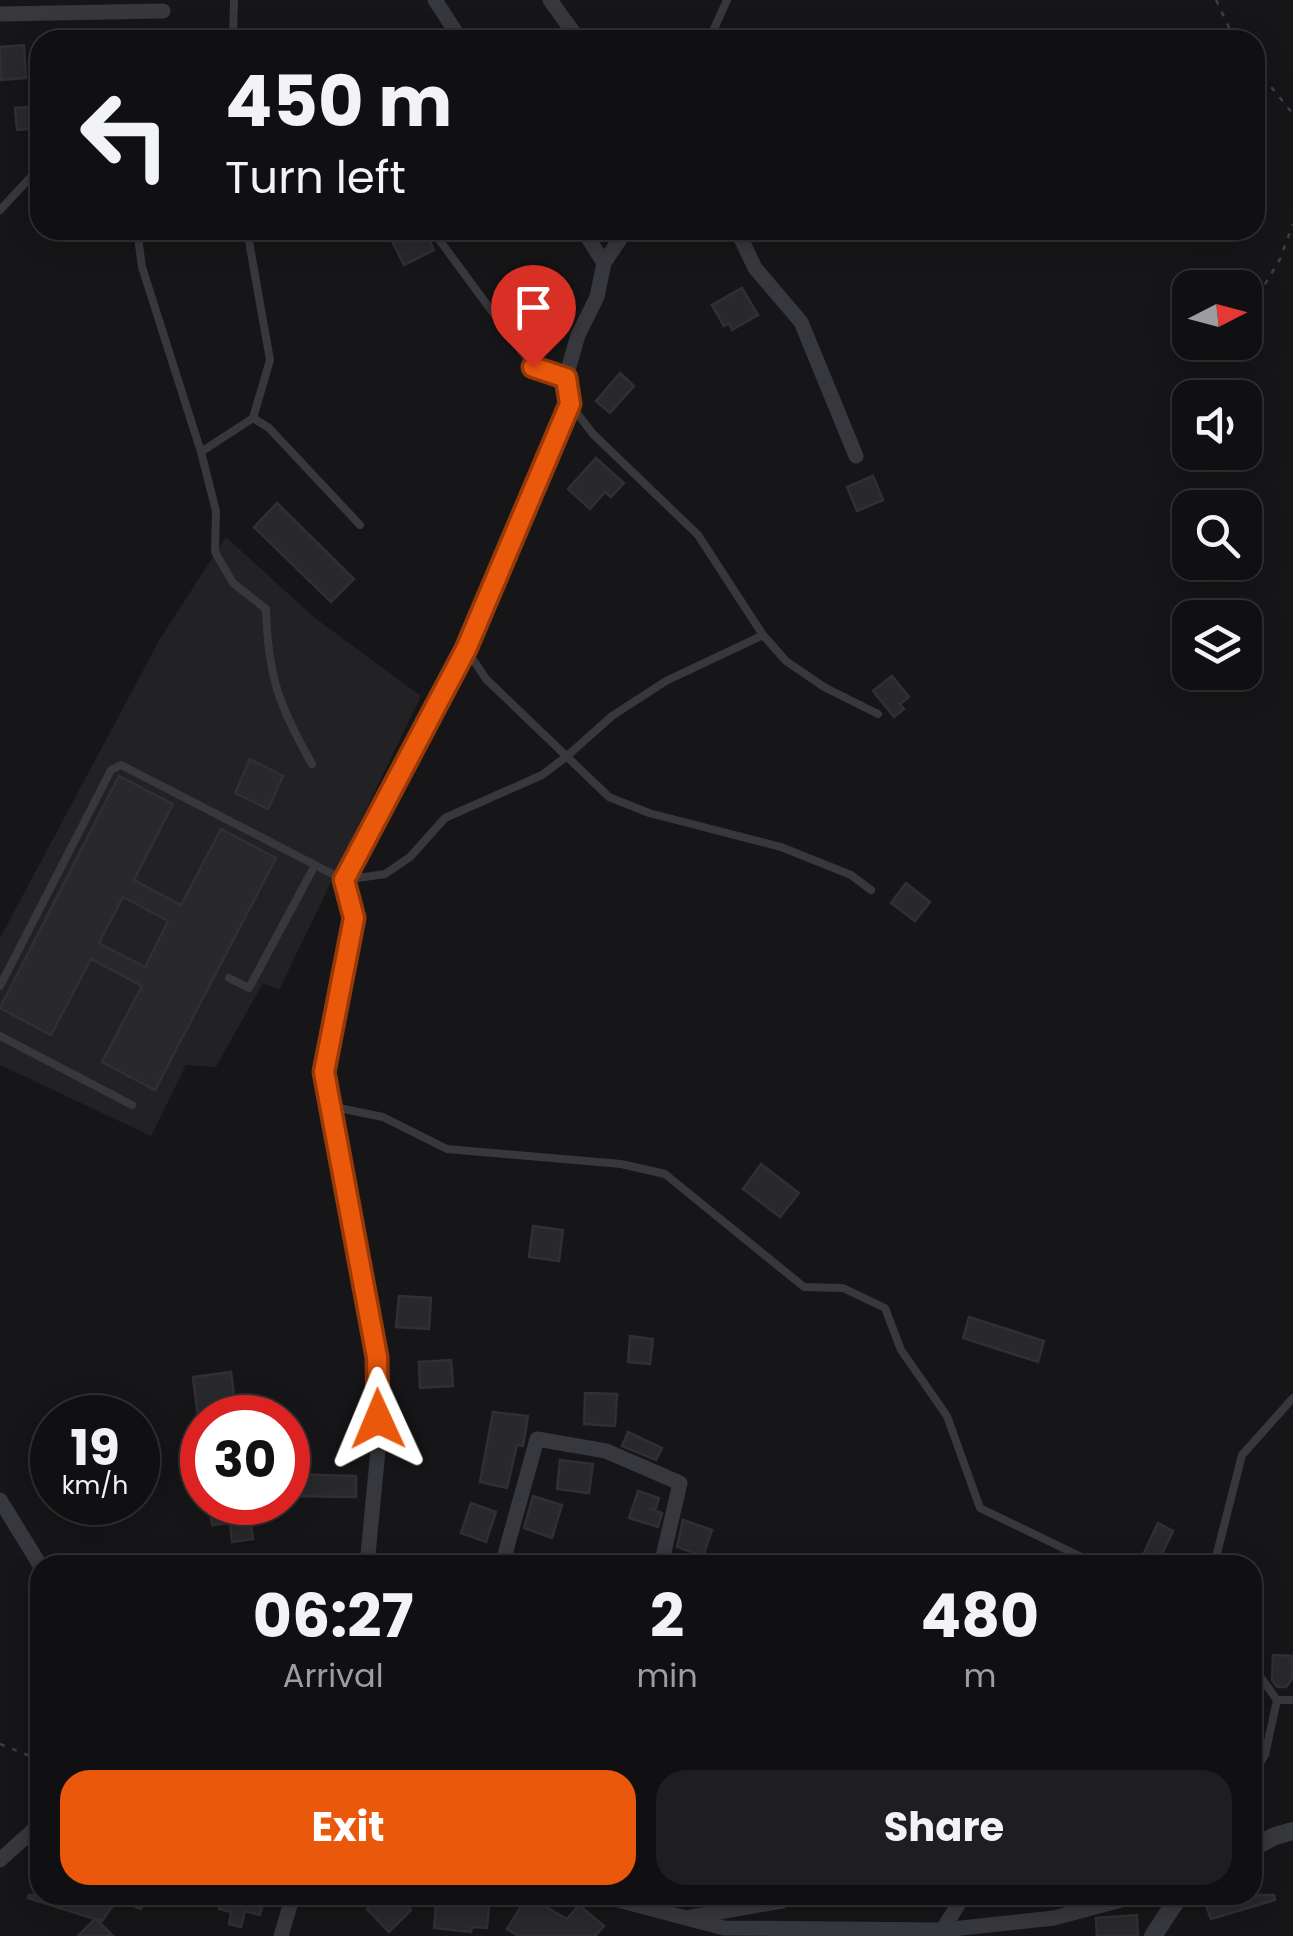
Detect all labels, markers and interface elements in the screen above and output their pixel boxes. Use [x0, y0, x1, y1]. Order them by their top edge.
text: 450 m [225, 52, 453, 151]
icon: left [60, 70, 190, 200]
text: Turn left [225, 146, 406, 209]
pin [491, 265, 576, 368]
north arrow [1172, 270, 1262, 360]
map controls [1172, 270, 1262, 690]
icon: arrive [506, 280, 561, 335]
button: sound [1172, 380, 1262, 470]
button: search [1172, 490, 1262, 580]
button: layers [1172, 600, 1262, 690]
position arrow [326, 1367, 430, 1471]
speed limit sign: 30 [180, 1395, 310, 1525]
text: 19 [70, 1412, 120, 1483]
text: km/h [62, 1468, 128, 1503]
text: 06:27 [253, 1574, 414, 1658]
text: 2 [650, 1574, 684, 1658]
text: 480 [921, 1574, 1039, 1658]
text: Arrival [283, 1653, 384, 1698]
text: min [636, 1653, 698, 1698]
text: m [963, 1653, 996, 1698]
button: Exit [60, 1770, 636, 1885]
button: Share [656, 1770, 1232, 1885]

